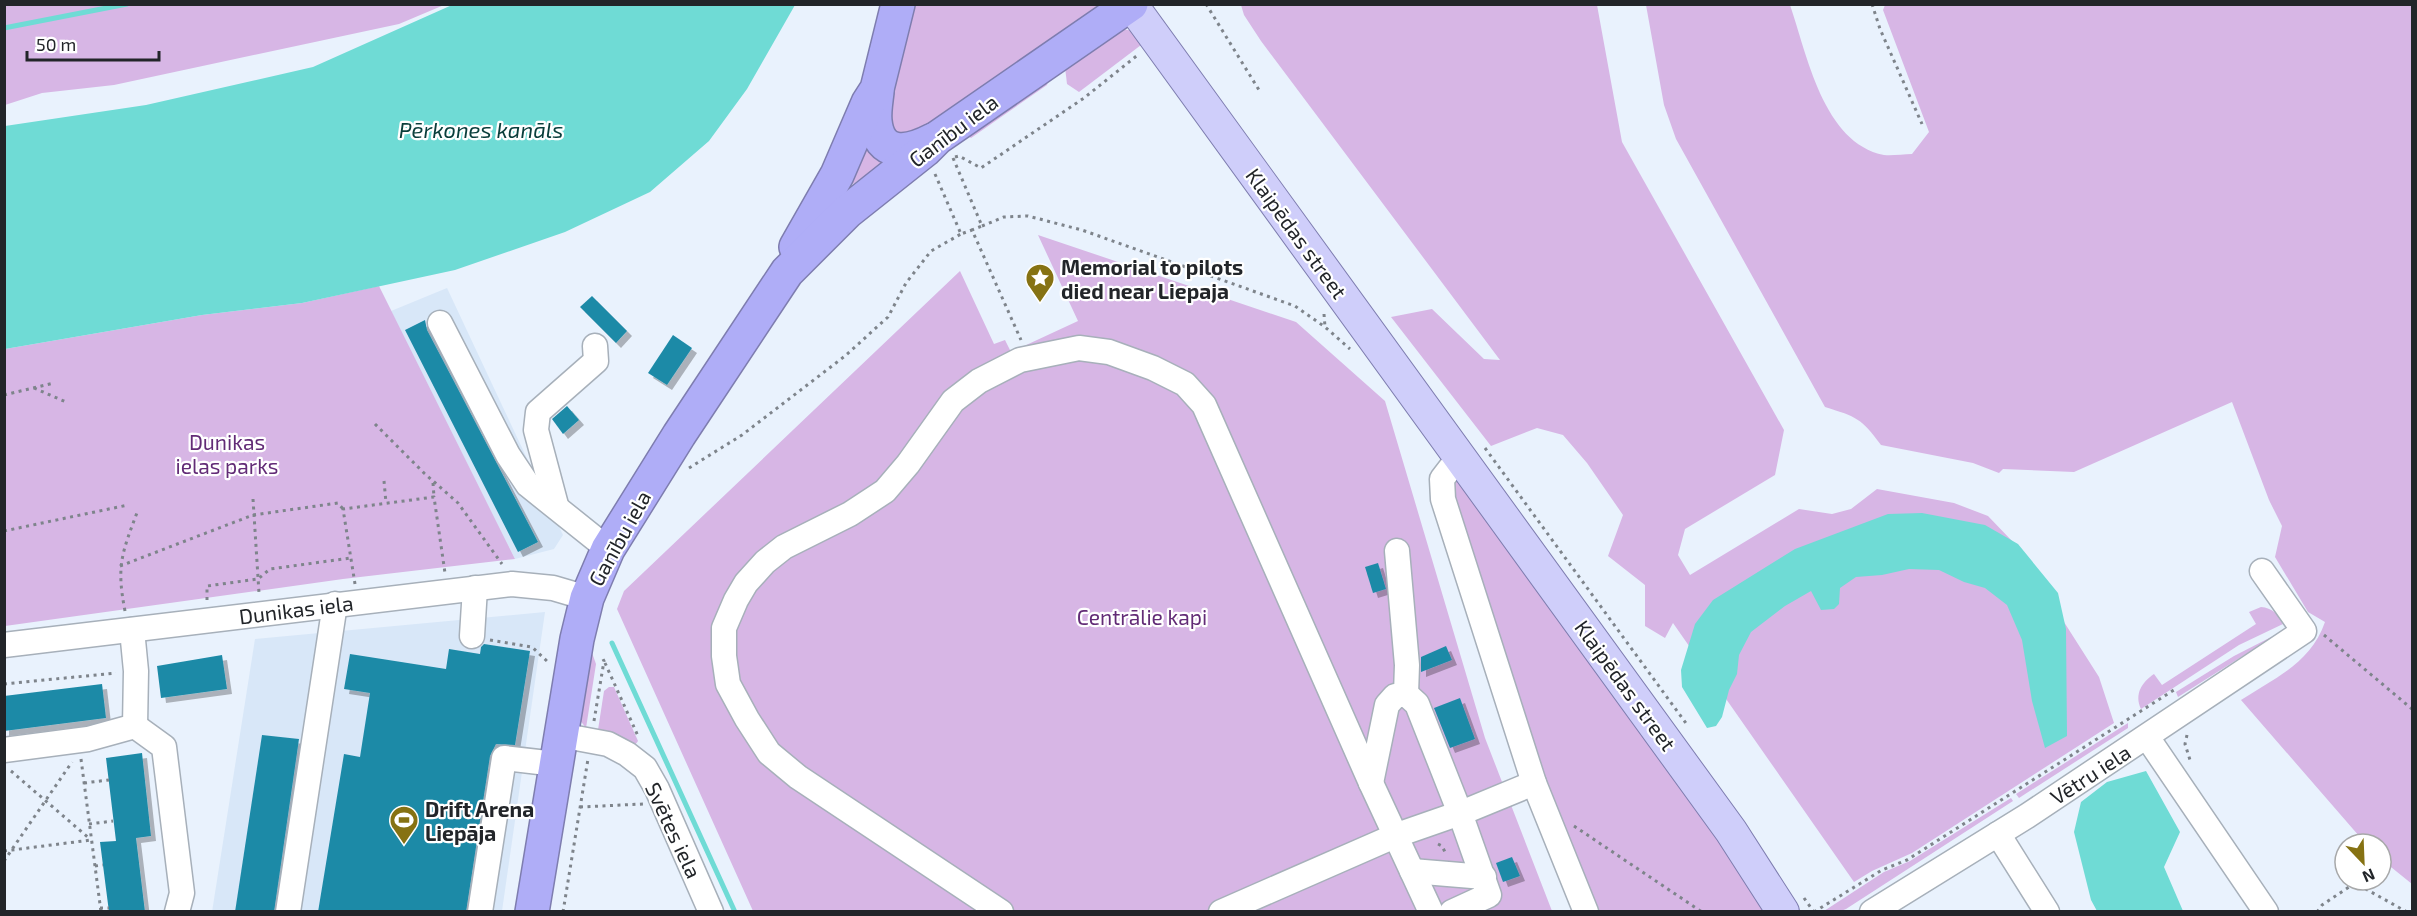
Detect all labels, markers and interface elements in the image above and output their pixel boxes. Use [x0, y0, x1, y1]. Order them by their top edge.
scale bar [27, 24, 159, 62]
text: 50 m [36, 33, 76, 55]
street label: Ganību iela [904, 88, 1002, 172]
water label: Pērkones kanāls [399, 116, 563, 142]
street label: Klaipēdas street [1241, 163, 1353, 303]
place label: Memorial to pilots died near Liepaja [1061, 254, 1243, 303]
place icon: Memorial to pilots died near Liepaja [1024, 262, 1056, 304]
park label: Dunikas ielas parks [175, 429, 279, 478]
street label: Ganību iela [583, 486, 655, 590]
street label: Dunikas iela [237, 590, 355, 628]
park label: Centrālie kapi [1077, 604, 1207, 629]
street label: Klaipēdas street [1570, 615, 1682, 755]
street label: Vētru iela [2045, 739, 2135, 809]
street label: Svētes iela [641, 778, 707, 882]
place label: Drift Arena Liepāja [425, 796, 534, 845]
sports icon: Drift Arena Liepāja [388, 804, 420, 846]
north arrow [2333, 832, 2393, 892]
text: N [2360, 865, 2378, 887]

